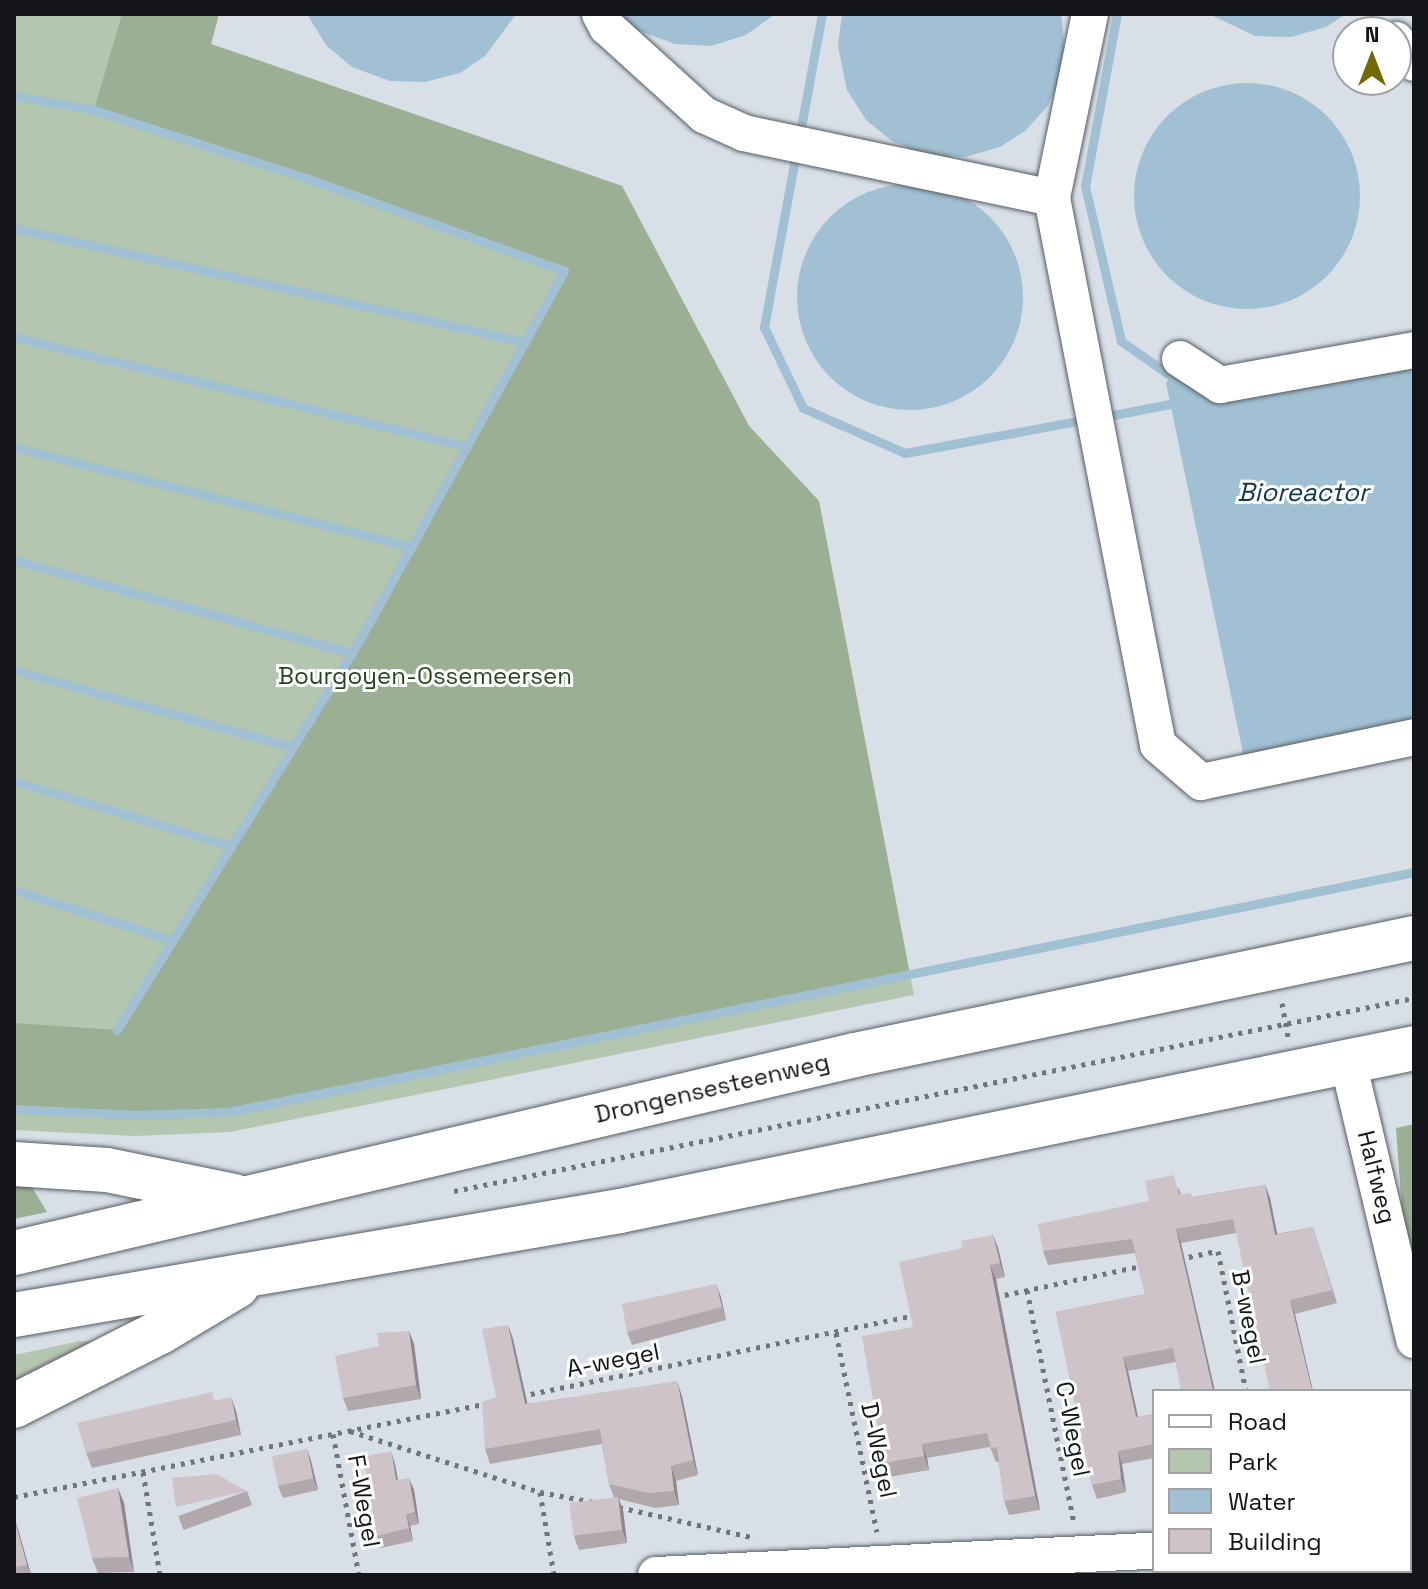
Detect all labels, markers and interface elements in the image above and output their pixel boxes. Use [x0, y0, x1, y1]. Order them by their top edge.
north arrow [1332, 16, 1412, 96]
text: N [1365, 20, 1379, 48]
water label: Bioreactor [1237, 477, 1369, 509]
park label: Bourgoyen-Ossemeersen [278, 662, 572, 690]
street label: Drongensesteenweg [592, 1047, 832, 1129]
street label: Halfweg [1352, 1128, 1402, 1226]
street label: B-wegel [1226, 1268, 1272, 1366]
street label: A-wegel [564, 1337, 662, 1383]
street label: C-Wegel [1050, 1379, 1096, 1479]
legend [1152, 1389, 1412, 1573]
street label: D-Wegel [855, 1400, 903, 1500]
text: Road [1228, 1406, 1287, 1437]
text: Park [1228, 1446, 1278, 1477]
street label: F-Wegel [342, 1452, 386, 1550]
text: Water [1228, 1486, 1296, 1517]
text: Building [1228, 1526, 1322, 1557]

